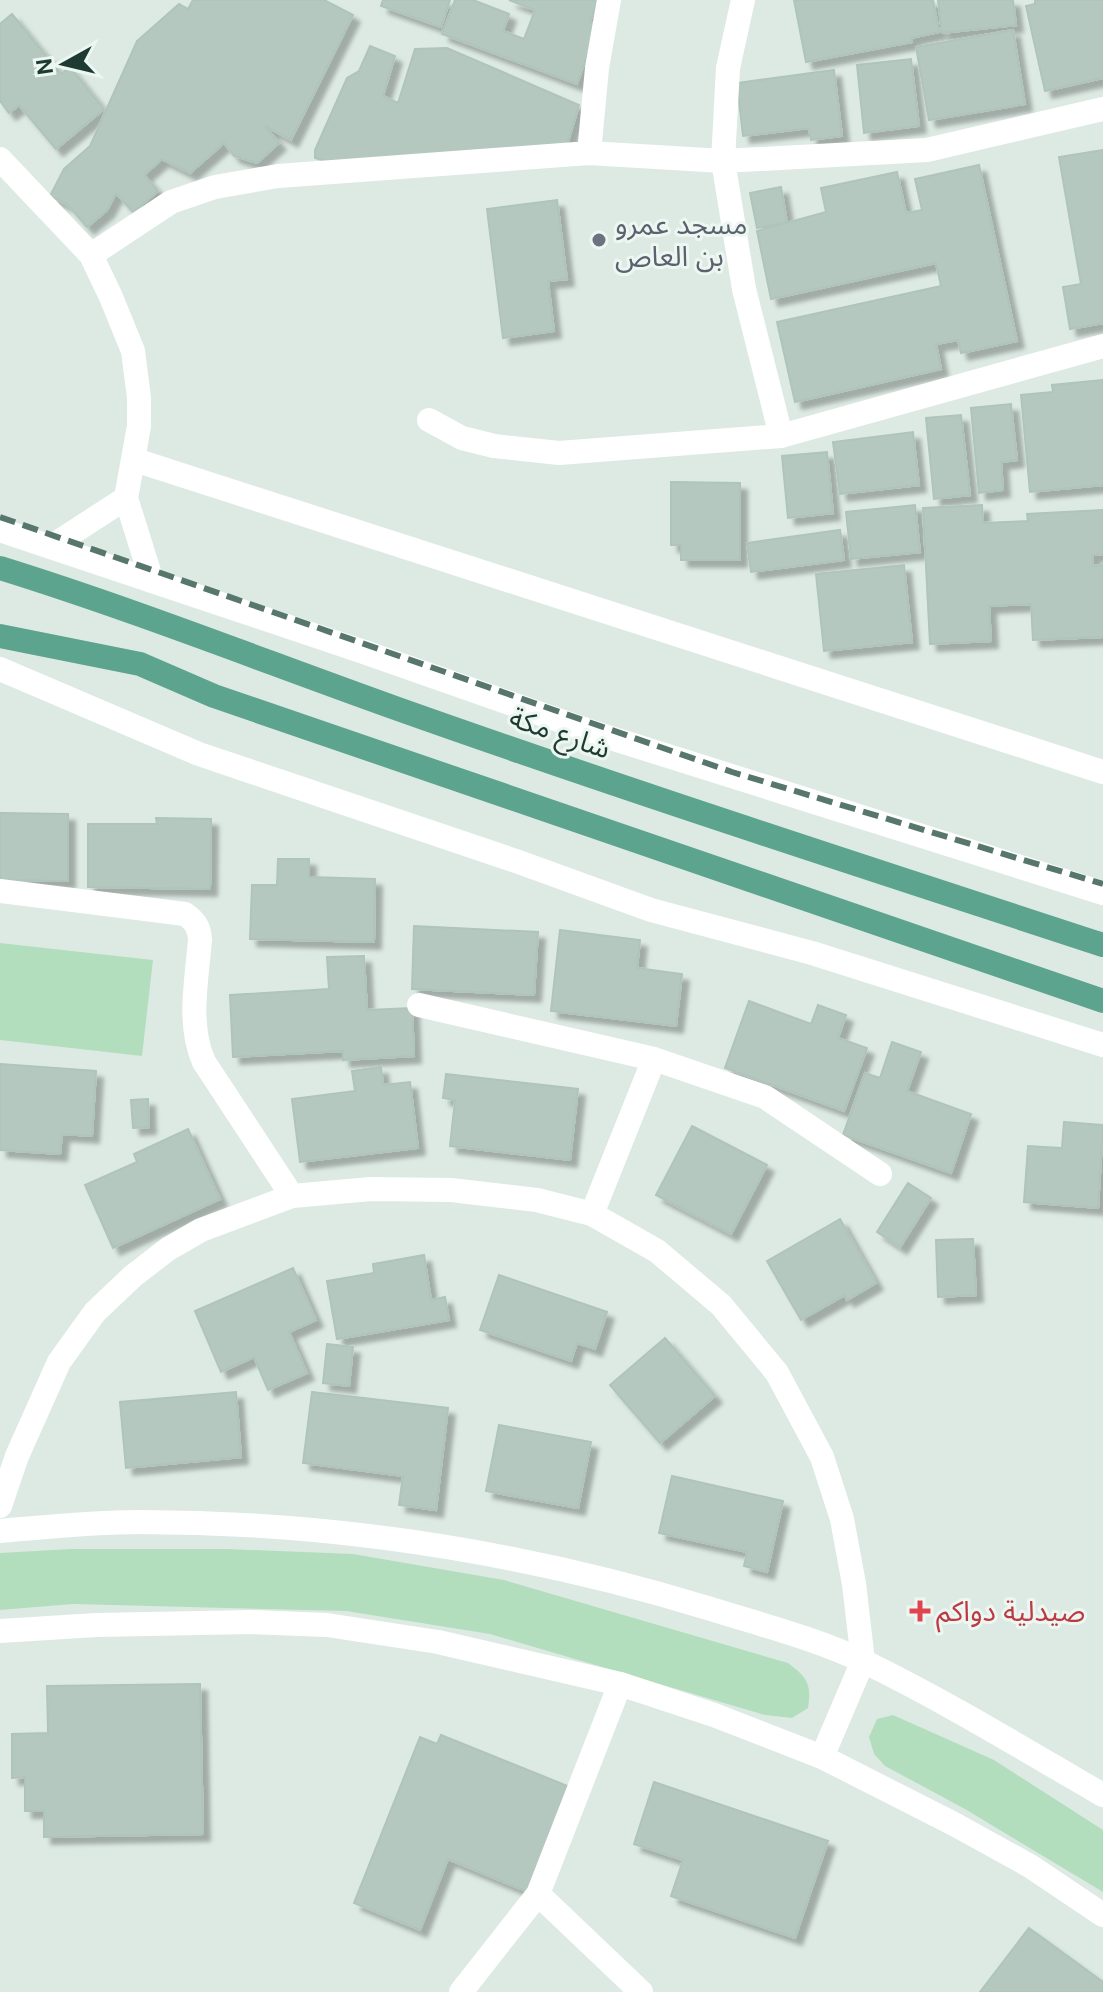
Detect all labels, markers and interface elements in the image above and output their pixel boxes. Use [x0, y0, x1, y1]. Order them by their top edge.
north arrow [24, 24, 104, 104]
text: N [29, 57, 60, 77]
place label: مسجد عمرو بن العاص [615, 206, 748, 275]
marker: مسجد عمرو بن العاص [590, 231, 608, 249]
street label: شارع مكة [504, 698, 615, 769]
place label: صيدلية دواكم [936, 1593, 1085, 1633]
marker: صيدلية دواكم [911, 1602, 929, 1620]

